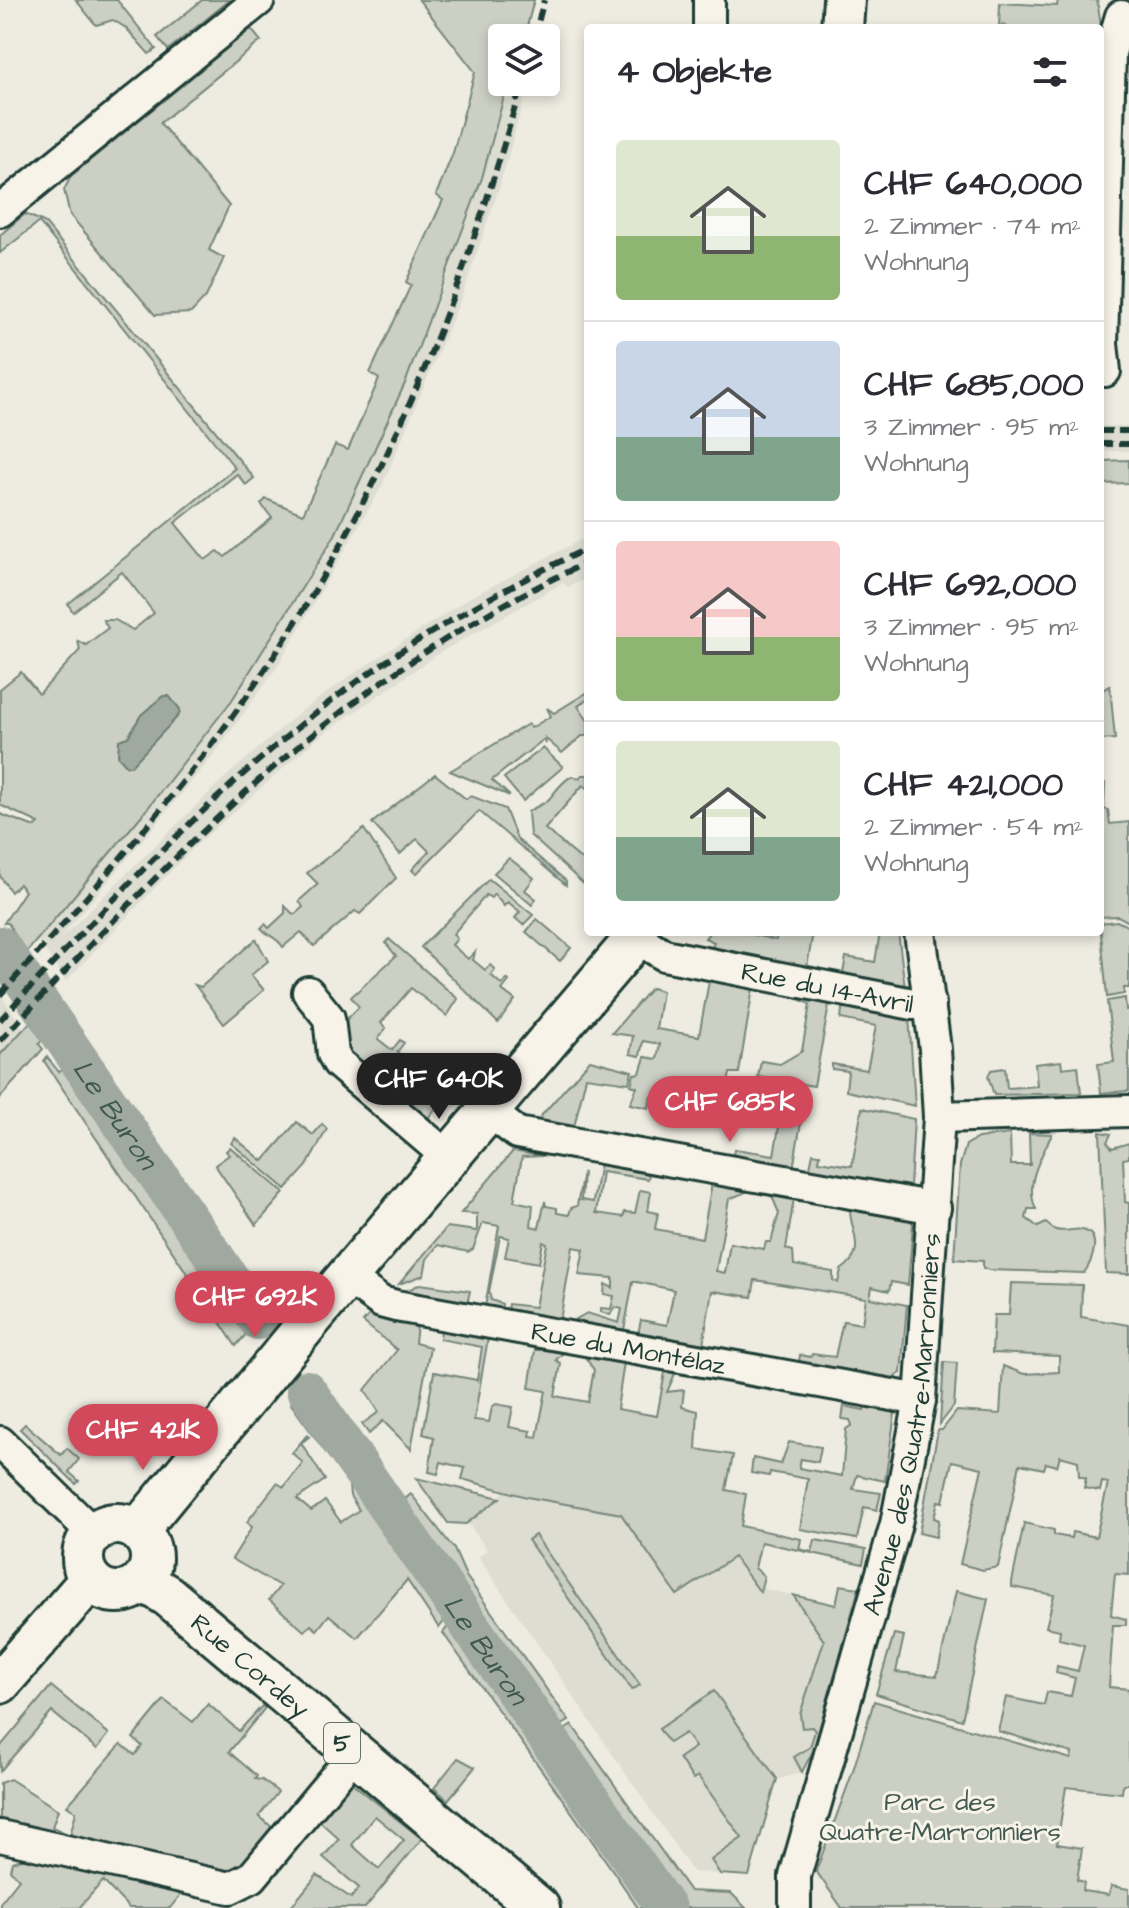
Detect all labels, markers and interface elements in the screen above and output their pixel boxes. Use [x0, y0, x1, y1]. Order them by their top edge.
map controls [488, 24, 560, 96]
button: layers [488, 24, 560, 96]
text: 4 Objekte [616, 48, 772, 96]
icon: filters [1028, 50, 1072, 94]
text: CHF 640,000 [864, 160, 1082, 208]
icon: home [680, 172, 776, 268]
text: 2 Zimmer · 74 m² [864, 208, 1081, 244]
text: Wohnung [864, 244, 969, 280]
text: CHF 685,000 [864, 361, 1084, 409]
icon: home [680, 373, 776, 469]
text: 3 Zimmer · 95 m² [864, 409, 1079, 445]
text: Wohnung [864, 445, 969, 481]
text: CHF 692,000 [864, 561, 1076, 609]
icon: home [680, 573, 776, 669]
text: 3 Zimmer · 95 m² [864, 609, 1079, 645]
text: Wohnung [864, 645, 969, 681]
text: CHF 421,000 [864, 761, 1063, 809]
icon: home [680, 773, 776, 869]
text: 2 Zimmer · 54 m² [864, 809, 1083, 845]
text: Wohnung [864, 845, 969, 881]
street label: Rue du 14-Avril [738, 954, 917, 1023]
water label: Le Buron [63, 1052, 167, 1179]
pin: CHF 640K [356, 1053, 522, 1121]
text: CHF 640K [375, 1061, 503, 1097]
pin: CHF 685K [647, 1076, 813, 1144]
text: CHF 685K [665, 1084, 795, 1120]
street label: Avenue des Quatre-Marronniers [854, 1232, 950, 1619]
pin: CHF 692K [172, 1271, 338, 1339]
text: CHF 692K [193, 1279, 317, 1315]
street label: Rue du Montélaz [528, 1314, 729, 1384]
pin: CHF 421K [60, 1404, 226, 1472]
text: CHF 421K [86, 1412, 200, 1448]
water label: Le Buron [433, 1588, 538, 1714]
street label: Rue Cordey [183, 1606, 317, 1728]
road number: 5 [324, 1723, 360, 1763]
park label: Parc des Quatre-Marronniers [819, 1784, 1061, 1850]

